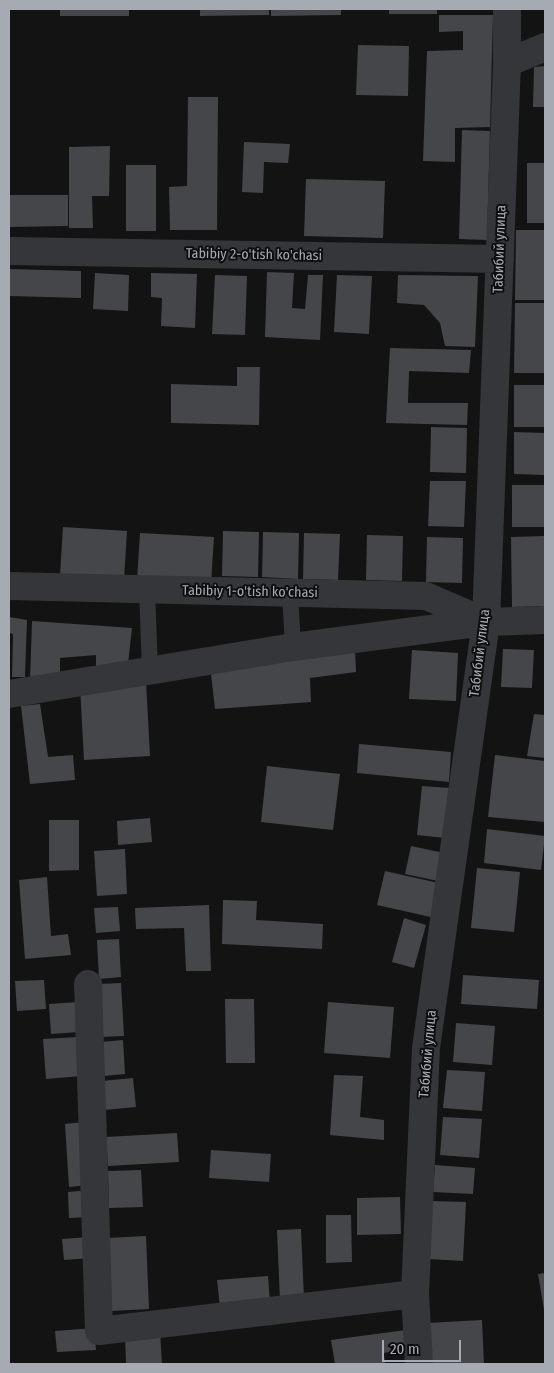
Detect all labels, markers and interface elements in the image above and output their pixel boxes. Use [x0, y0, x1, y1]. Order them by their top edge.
street label: Табибий улица [490, 205, 510, 293]
street label: Tabibiy 2-o'tish ko'chasi [186, 245, 322, 265]
street label: Tabibiy 1-o'tish ko'chasi [182, 582, 318, 602]
street label: Табибий улица [466, 608, 494, 698]
street label: Табибий улица [416, 1009, 440, 1099]
scale bar [384, 1330, 463, 1362]
text: 20 m [390, 1340, 420, 1358]

